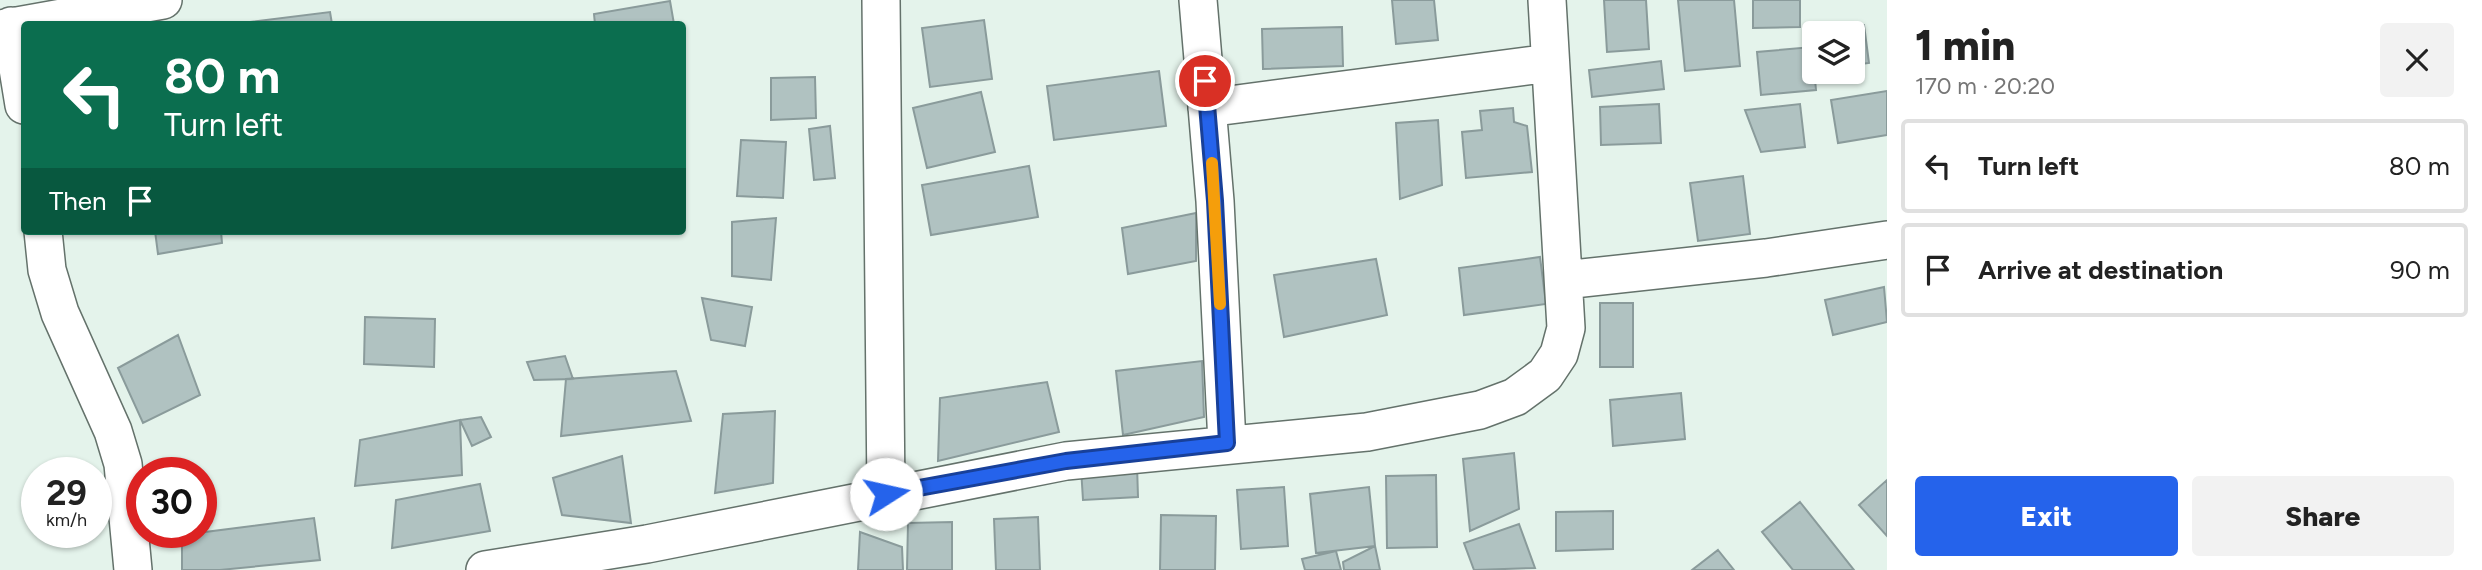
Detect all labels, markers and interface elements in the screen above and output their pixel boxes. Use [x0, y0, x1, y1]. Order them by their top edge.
text: 1 min [1915, 20, 2015, 71]
map controls [1802, 21, 1865, 84]
button: layers [1802, 21, 1865, 84]
button: close [2380, 23, 2454, 97]
text: 80 m [164, 46, 280, 105]
icon: left [49, 49, 140, 140]
pin [1175, 51, 1235, 111]
icon: arrive [1186, 62, 1224, 100]
text: 170 m · 20:20 [1915, 72, 2055, 100]
text: Turn left [164, 106, 283, 144]
icon: left [1919, 147, 1957, 185]
text: Turn left [1978, 150, 2079, 182]
text: 80 m [2389, 150, 2450, 182]
icon: arrive [121, 182, 159, 220]
text: Then [49, 185, 107, 217]
icon: arrive [1919, 251, 1957, 289]
text: Arrive at destination [1978, 254, 2223, 286]
text: 90 m [2390, 254, 2450, 286]
speed limit sign: 30 [126, 457, 217, 548]
position arrow [849, 457, 923, 531]
text: 29 [46, 472, 87, 514]
button: Exit [1915, 476, 2178, 556]
button: Share [2192, 476, 2454, 556]
text: km/h [46, 509, 87, 531]

